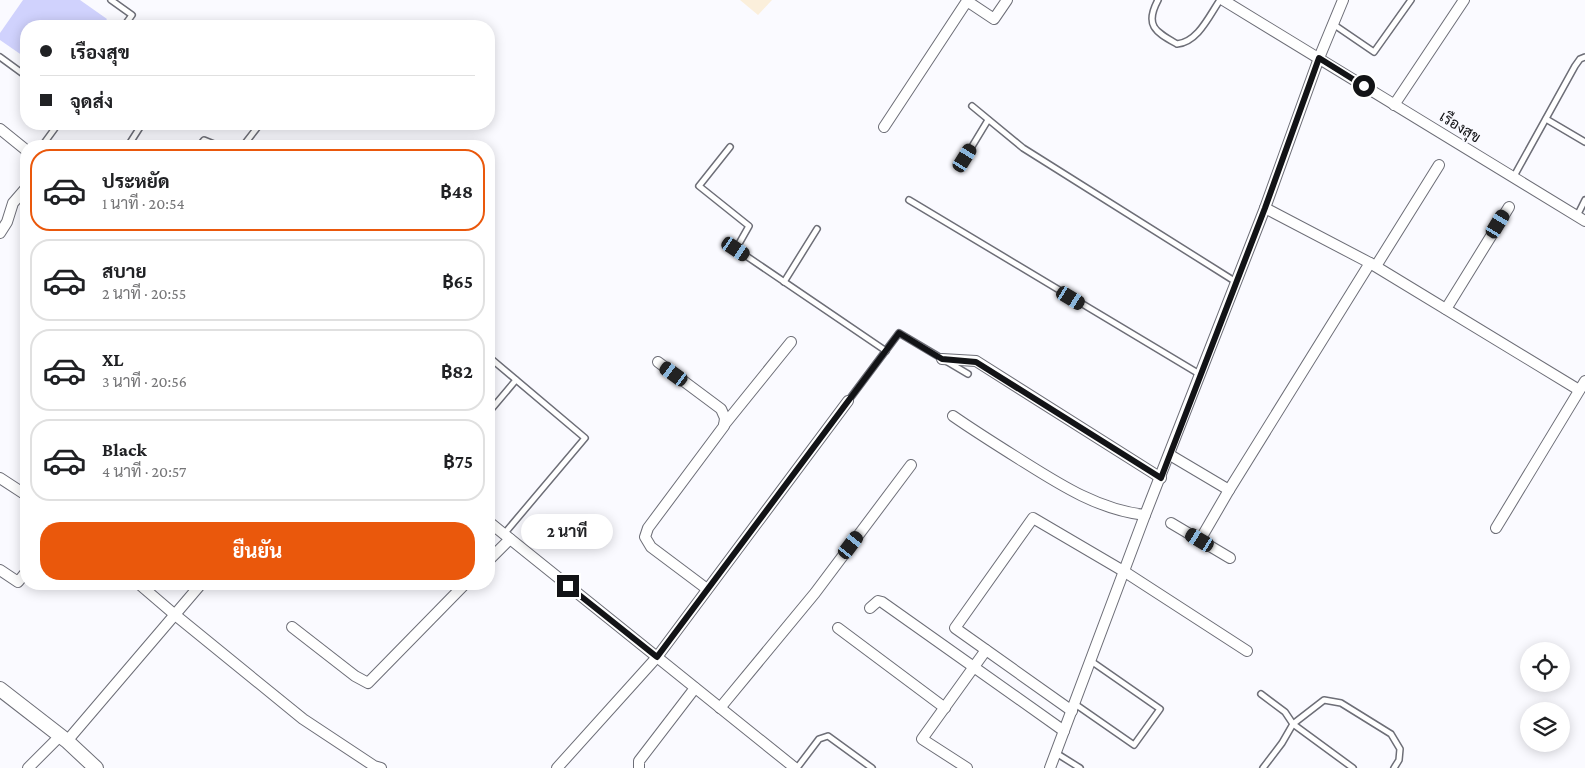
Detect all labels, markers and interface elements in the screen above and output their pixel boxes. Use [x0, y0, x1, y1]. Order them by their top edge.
text: เรืองสุข [70, 42, 130, 63]
route start [1353, 75, 1375, 97]
text: จุดส่ง [70, 91, 113, 112]
street label: เรืองสุข [1435, 107, 1484, 148]
car [950, 141, 979, 175]
icon: car [42, 168, 87, 213]
text: ประหยัด [102, 171, 170, 192]
text: ฿48 [440, 181, 473, 202]
text: 1 นาที · 20:54 [102, 195, 185, 212]
car [1483, 207, 1512, 241]
car [719, 234, 752, 264]
icon: car [42, 258, 87, 303]
text: สบาย [102, 261, 147, 282]
text: ฿65 [442, 271, 473, 292]
car [1054, 284, 1087, 312]
text: 2 นาที · 20:55 [102, 285, 186, 302]
icon: car [42, 348, 87, 393]
text: XL [102, 349, 124, 370]
car [657, 359, 690, 389]
text: ฿82 [441, 361, 473, 382]
text: 3 นาที · 20:56 [102, 373, 187, 390]
icon: car [42, 438, 87, 483]
text: Black [102, 439, 147, 460]
text: ฿75 [443, 451, 473, 472]
text: 4 นาที · 20:57 [102, 463, 186, 480]
callout: 2 นาที [522, 514, 614, 548]
button: ยืนยัน [40, 522, 475, 580]
text: 2 นาที [547, 523, 587, 540]
car [1183, 526, 1216, 554]
car [835, 529, 866, 561]
route end [557, 575, 579, 597]
map controls [1520, 642, 1570, 752]
button: locate [1520, 642, 1570, 692]
button: layers [1520, 702, 1570, 752]

